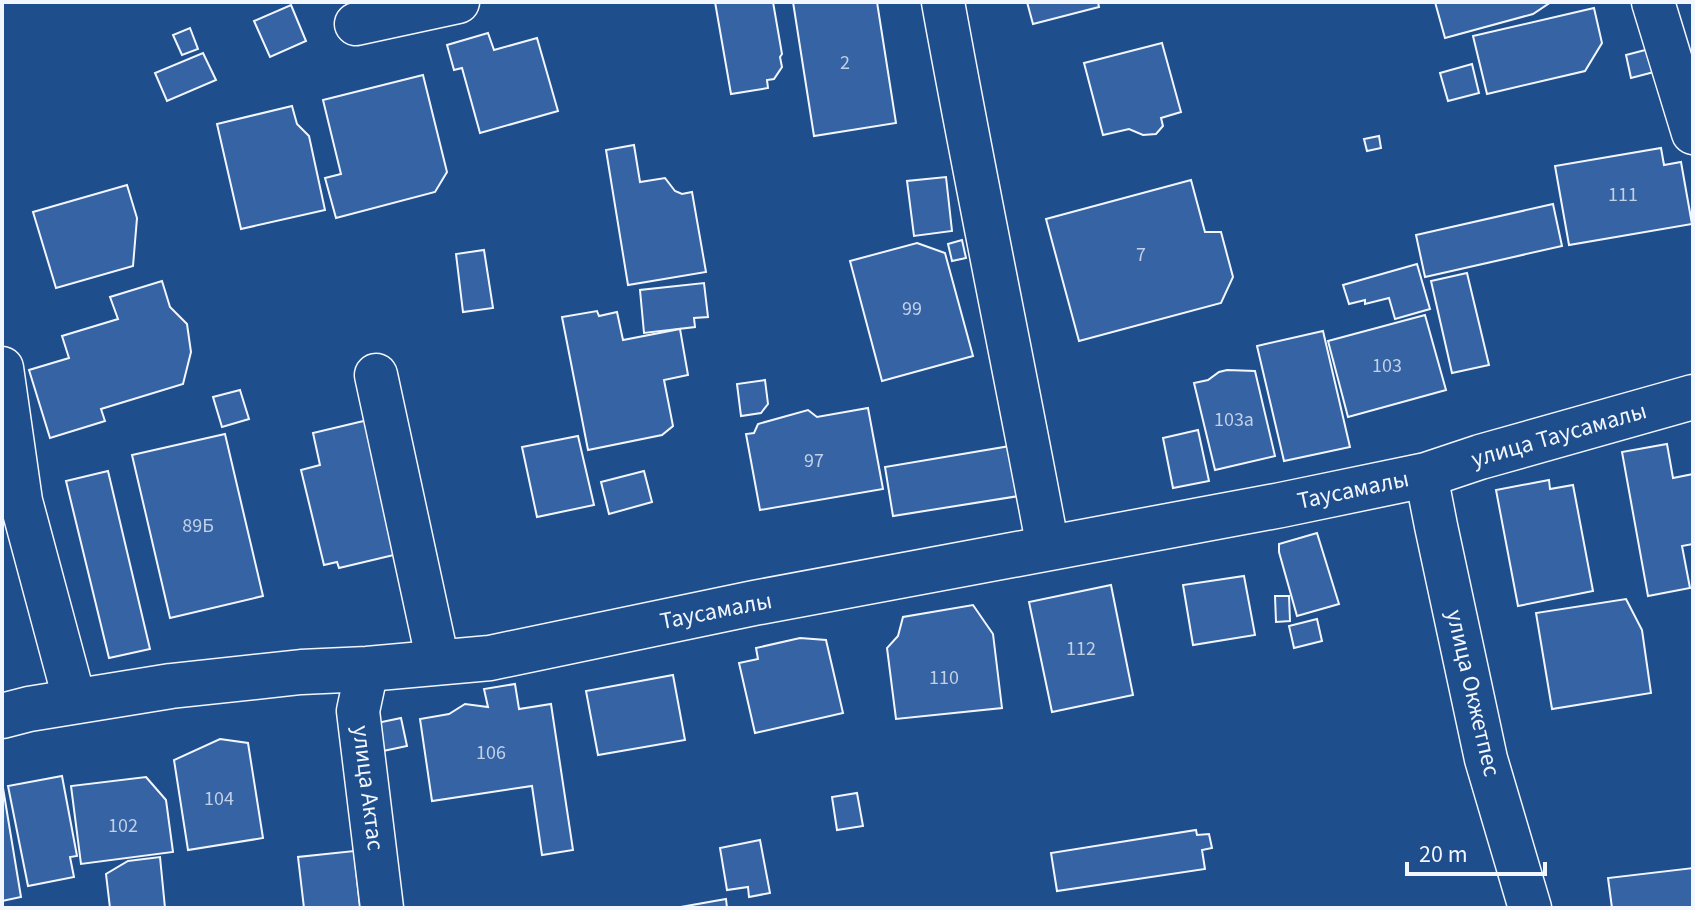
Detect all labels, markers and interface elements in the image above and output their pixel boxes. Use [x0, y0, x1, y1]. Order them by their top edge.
house number: 2 [840, 49, 850, 77]
house number: 111 [1608, 181, 1638, 209]
house number: 7 [1136, 241, 1146, 269]
house number: 99 [902, 295, 922, 323]
house number: 103 [1372, 352, 1402, 380]
street label: улица Таусамалы [1467, 393, 1651, 477]
house number: 103а [1214, 406, 1254, 434]
house number: 97 [804, 447, 824, 475]
street label: Таусамалы [1294, 461, 1412, 519]
house number: 89Б [182, 512, 214, 540]
street label: Таусамалы [657, 583, 775, 639]
street label: улица Окжетпес [1437, 606, 1509, 780]
house number: 112 [1066, 635, 1096, 663]
house number: 110 [929, 664, 959, 692]
street label: улица Актас [343, 723, 393, 853]
house number: 106 [476, 739, 506, 767]
house number: 104 [204, 785, 234, 813]
house number: 102 [108, 812, 138, 840]
scale bar [1407, 826, 1545, 876]
text: 20 m [1419, 837, 1468, 872]

